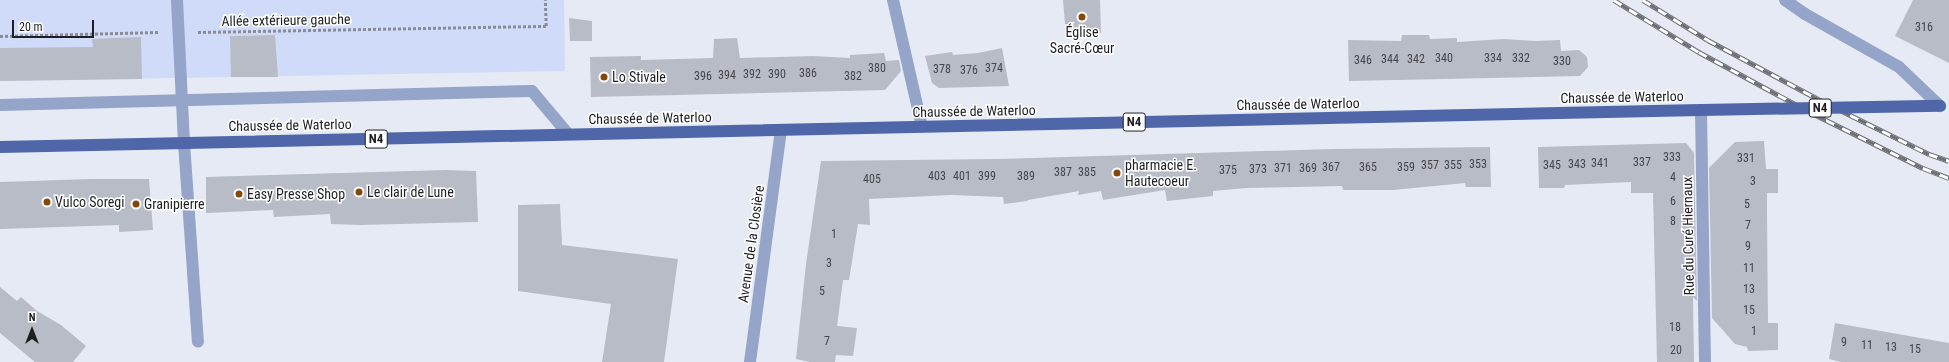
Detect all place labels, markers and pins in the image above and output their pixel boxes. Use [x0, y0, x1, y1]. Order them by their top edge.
marker: Église Sacré-Cœur [1077, 12, 1087, 22]
place label: Église Sacré-Cœur [1050, 24, 1114, 56]
place label: Lo Stivale [612, 69, 666, 85]
marker: Lo Stivale [599, 72, 609, 82]
place label: pharmacie E. Hautecoeur [1125, 157, 1197, 190]
marker: pharmacie E. Hautecoeur [1112, 168, 1122, 178]
place label: Le clair de Lune [367, 184, 454, 200]
place label: Easy Presse Shop [247, 186, 345, 202]
marker: Le clair de Lune [354, 187, 364, 197]
marker: Easy Presse Shop [234, 189, 244, 199]
place label: Vulco Soregi [55, 194, 124, 210]
place label: Granipierre [144, 196, 205, 212]
marker: Vulco Soregi [42, 197, 52, 207]
marker: Granipierre [131, 199, 141, 209]

